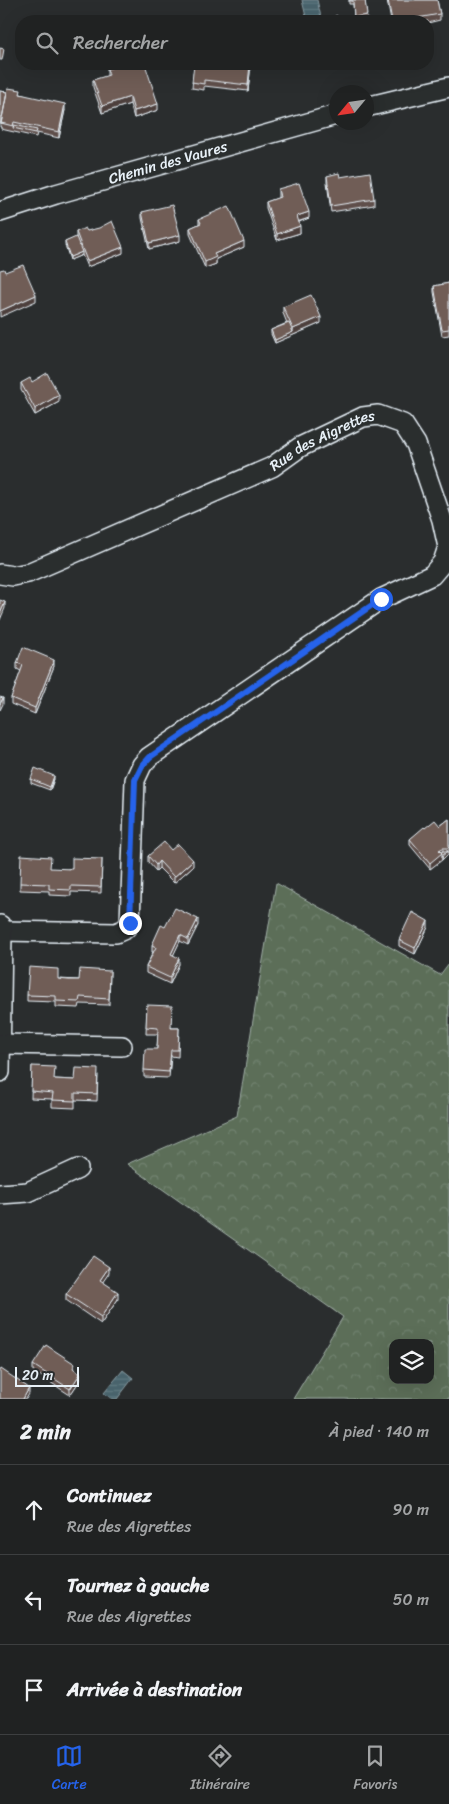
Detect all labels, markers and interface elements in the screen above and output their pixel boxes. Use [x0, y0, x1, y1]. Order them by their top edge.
search box [15, 15, 434, 70]
text: Rechercher [73, 26, 168, 59]
icon: search [33, 29, 61, 57]
north arrow [329, 85, 374, 130]
street label: Chemin des Vaures [105, 133, 230, 192]
street label: Rue des Aigrettes [264, 403, 376, 478]
route start [370, 588, 393, 611]
route end [119, 912, 142, 935]
map controls [389, 1339, 434, 1384]
button: layers [389, 1339, 434, 1384]
text: 20 m [22, 1363, 53, 1388]
scale bar [15, 1364, 79, 1387]
text: 2 min [20, 1413, 71, 1451]
text: À pied · 140 m [329, 1417, 429, 1446]
text: Continuez [67, 1479, 152, 1512]
text: 90 m [393, 1495, 429, 1524]
icon: ahead [20, 1496, 48, 1524]
text: Rue des Aigrettes [67, 1512, 191, 1541]
text: Tournez à gauche [67, 1569, 209, 1602]
text: 50 m [393, 1585, 429, 1614]
icon: left [20, 1586, 48, 1614]
text: Rue des Aigrettes [67, 1602, 191, 1631]
text: Arrivée à destination [67, 1673, 242, 1706]
icon: arrive [20, 1676, 48, 1704]
tab: Carte [52, 1742, 87, 1797]
tab: Itinéraire [190, 1742, 250, 1797]
tab: Favoris [354, 1742, 397, 1797]

